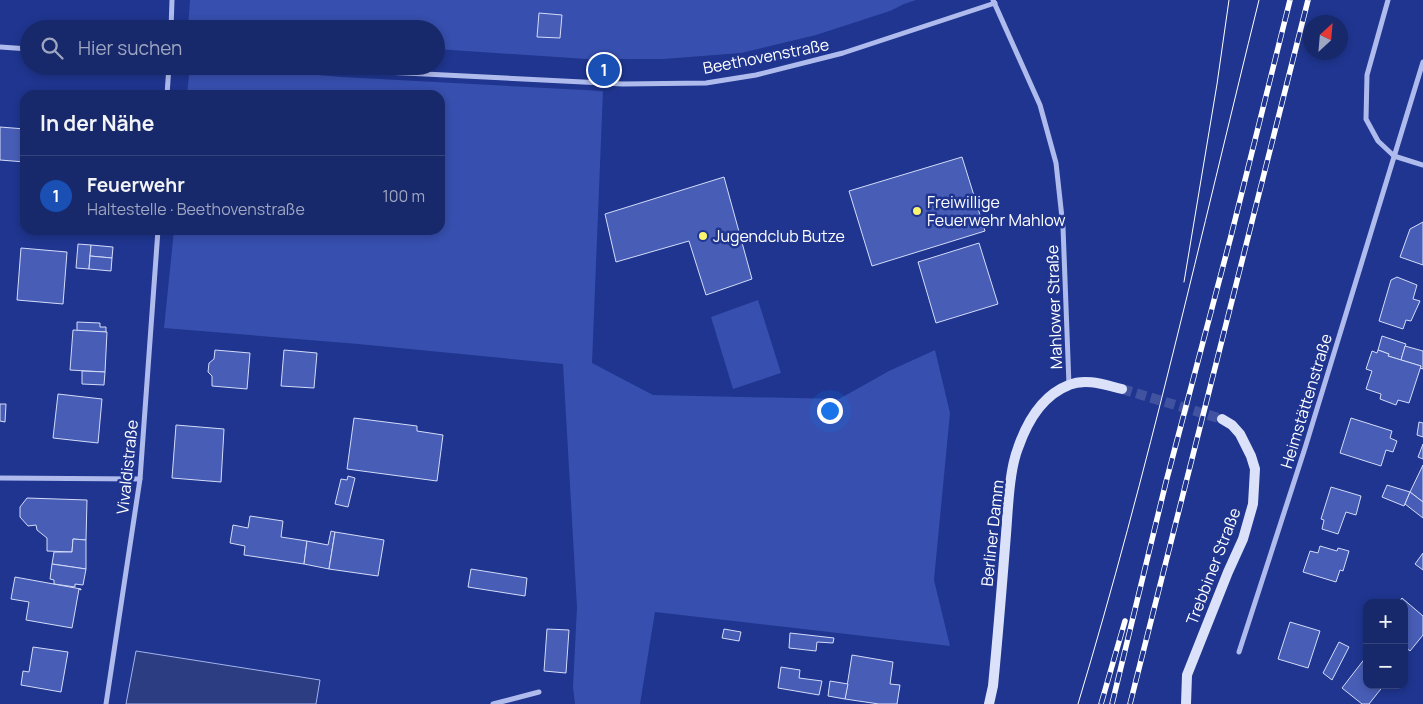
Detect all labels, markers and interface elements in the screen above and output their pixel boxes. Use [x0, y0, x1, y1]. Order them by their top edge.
north arrow [1303, 15, 1348, 60]
search box [20, 20, 445, 75]
street label: Beethovenstraße [701, 33, 831, 79]
icon: search [38, 34, 66, 62]
text: Hier suchen [78, 35, 182, 61]
pin: 1 [588, 51, 620, 89]
text: In der Nähe [40, 109, 154, 137]
text: Feuerwehr [87, 172, 185, 198]
text: 1 [52, 185, 60, 207]
text: 100 m [382, 185, 425, 207]
place label: Freiwillige Feuerwehr Mahlow [927, 191, 1066, 231]
text: Haltestelle · Beethovenstraße [87, 198, 305, 220]
marker: Freiwillige Feuerwehr Mahlow [911, 205, 923, 217]
place label: Jugendclub Butze [713, 225, 845, 247]
marker: Jugendclub Butze [697, 230, 709, 242]
street label: Mahlower Straße [1041, 244, 1067, 370]
street label: Heimstättenstraße [1275, 331, 1337, 471]
your location [817, 398, 843, 424]
street label: Vivaldistraße [111, 419, 143, 515]
street label: Berliner Damm [975, 479, 1009, 587]
street label: Trebbiner Straße [1181, 504, 1245, 628]
map controls [1363, 599, 1408, 689]
button: + [1363, 599, 1408, 644]
button: − [1363, 644, 1408, 689]

